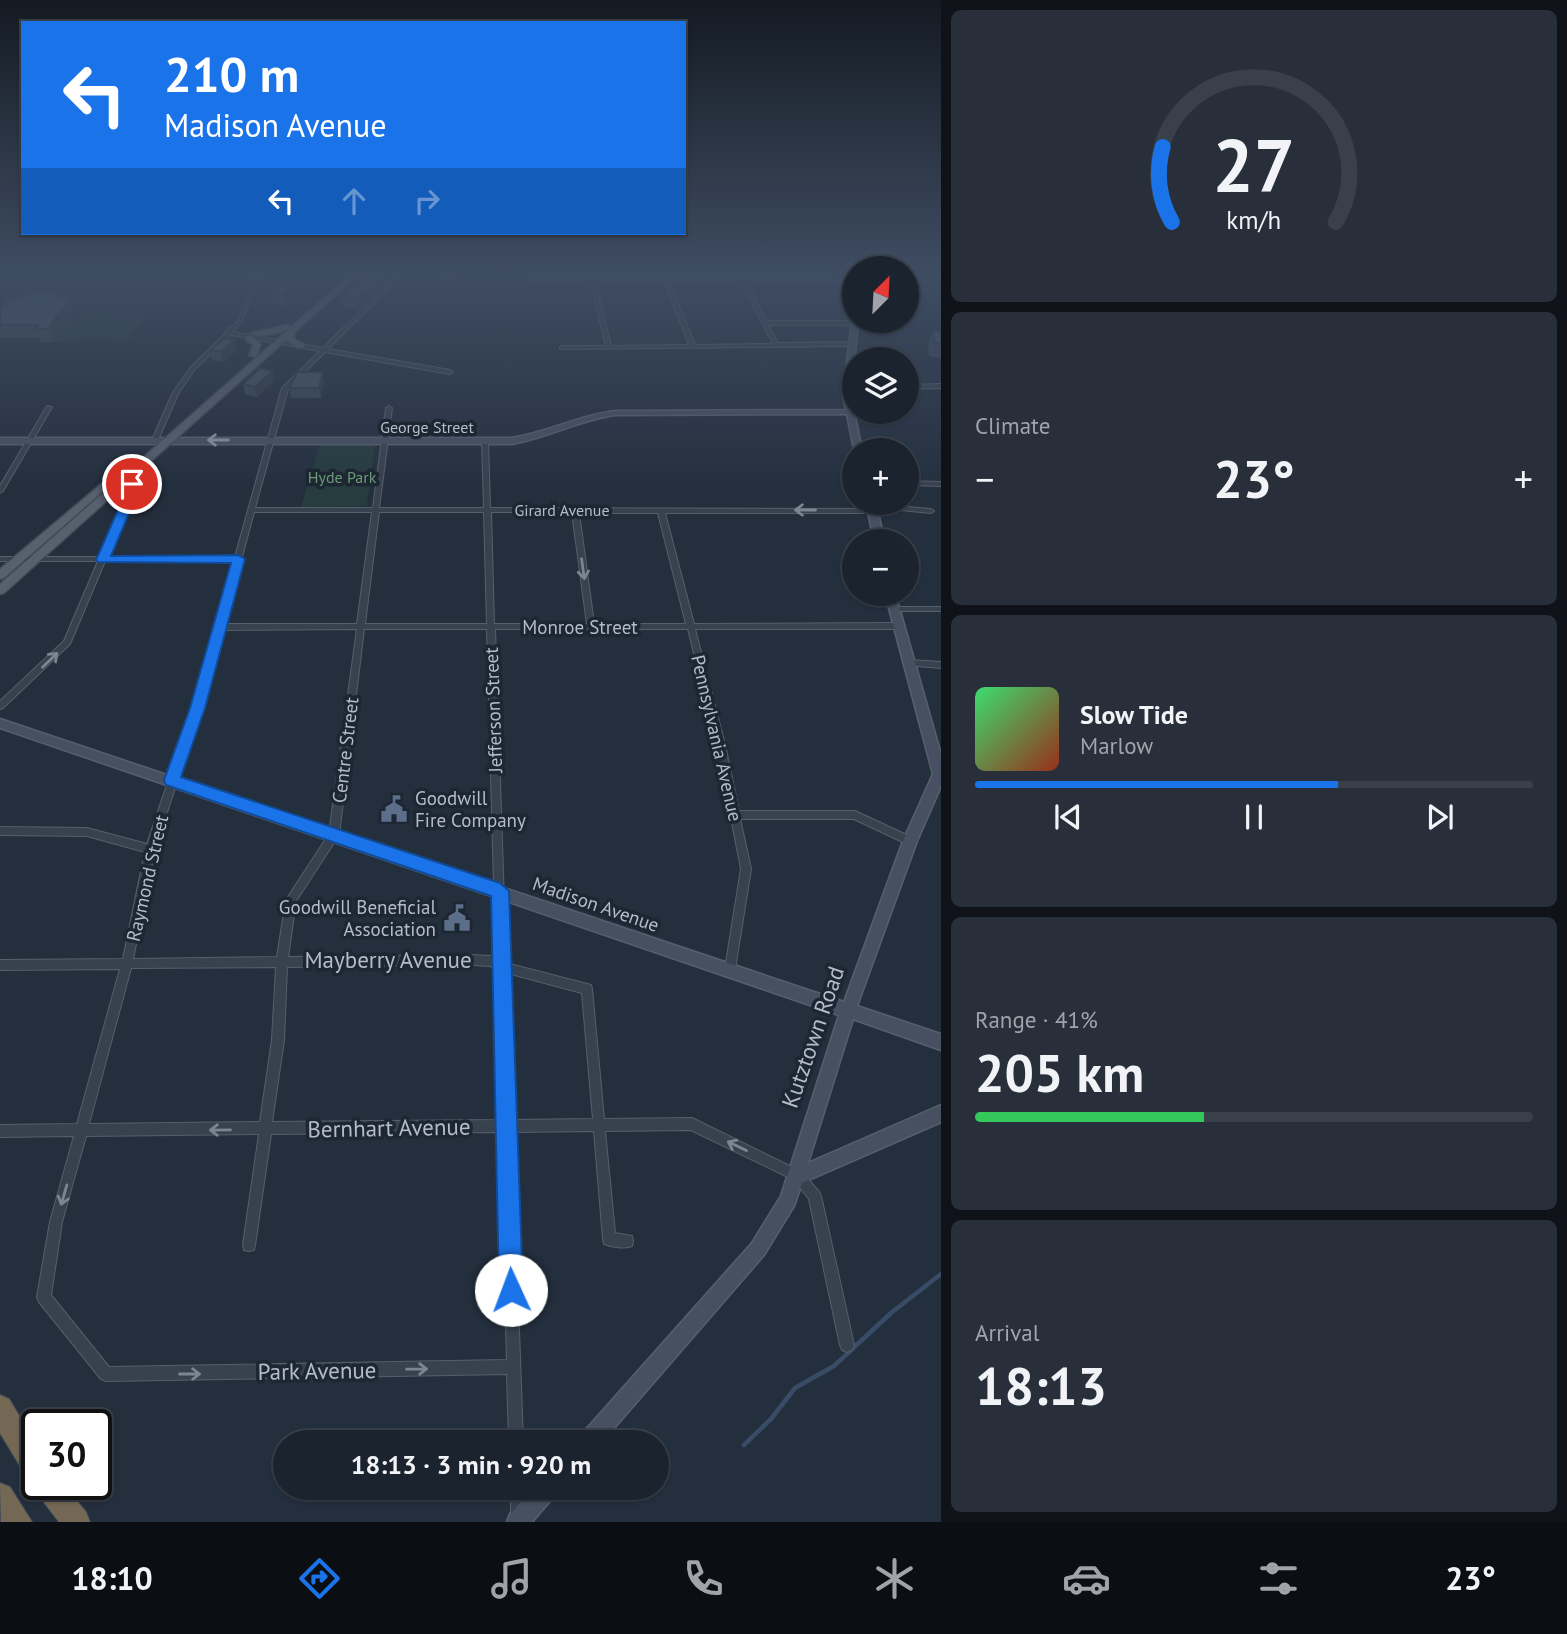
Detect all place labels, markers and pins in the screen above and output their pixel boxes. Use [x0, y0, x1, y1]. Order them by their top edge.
pin [102, 454, 162, 514]
place label: Goodwill Fire Company [415, 786, 526, 832]
public building icon: Goodwill Fire Company [379, 794, 409, 824]
place label: Goodwill Beneficial Association [279, 895, 436, 941]
public building icon: Goodwill Beneficial Association [442, 903, 472, 933]

